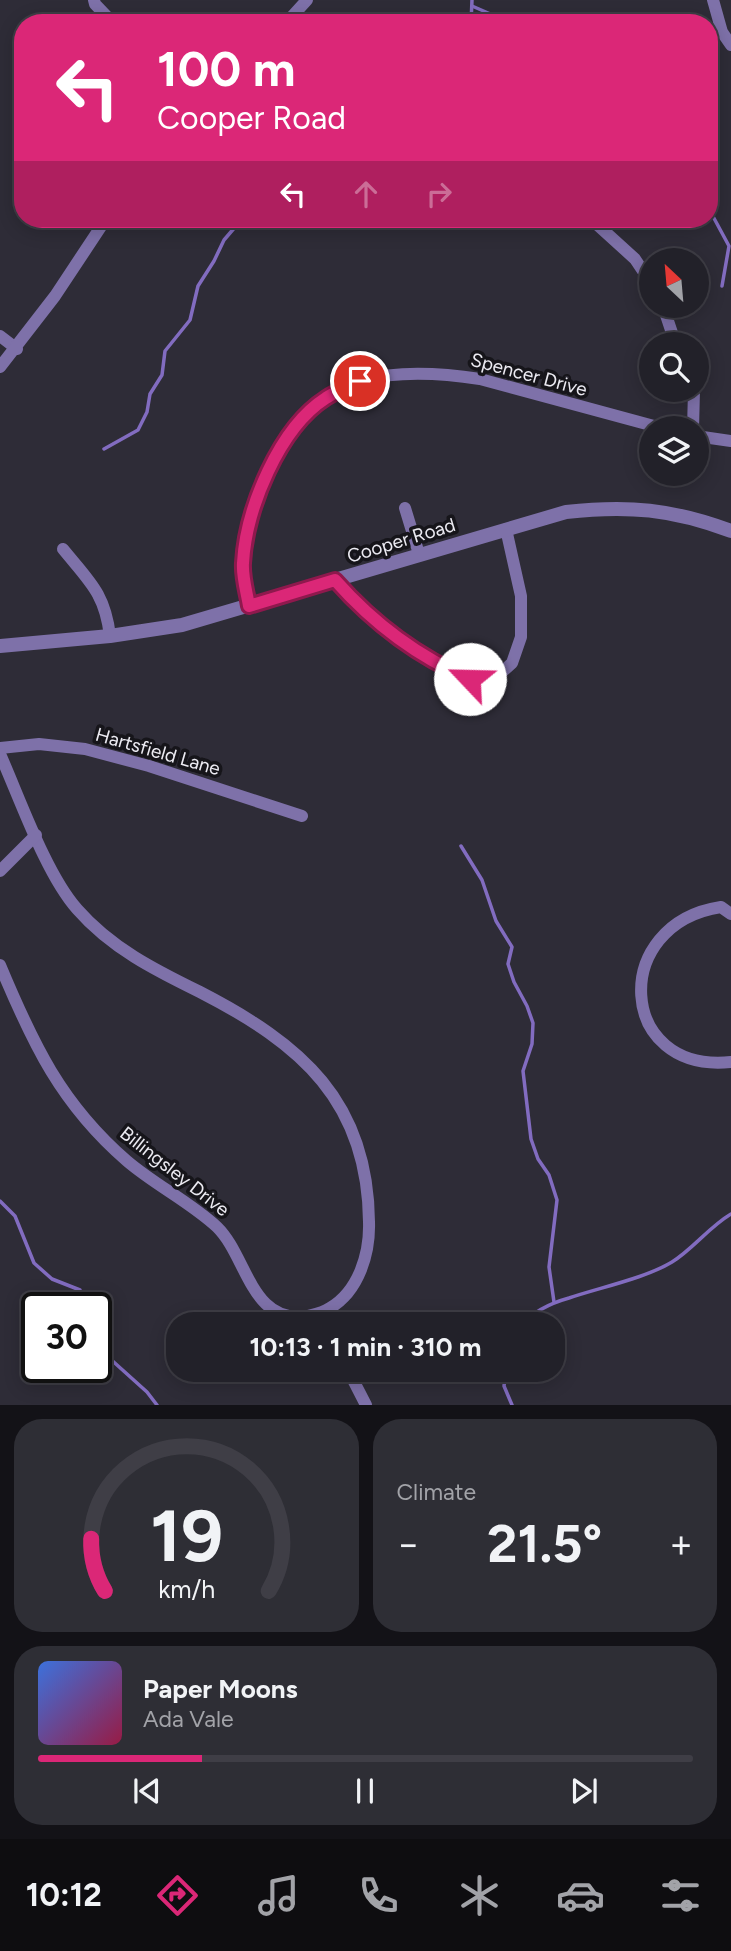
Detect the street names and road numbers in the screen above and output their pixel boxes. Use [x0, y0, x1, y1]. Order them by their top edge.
street label: Spencer Drive [468, 348, 590, 401]
street label: Cooper Road [344, 513, 458, 568]
street label: Hartsfield Lane [93, 723, 223, 780]
street label: Billingsley Drive [115, 1122, 234, 1221]

